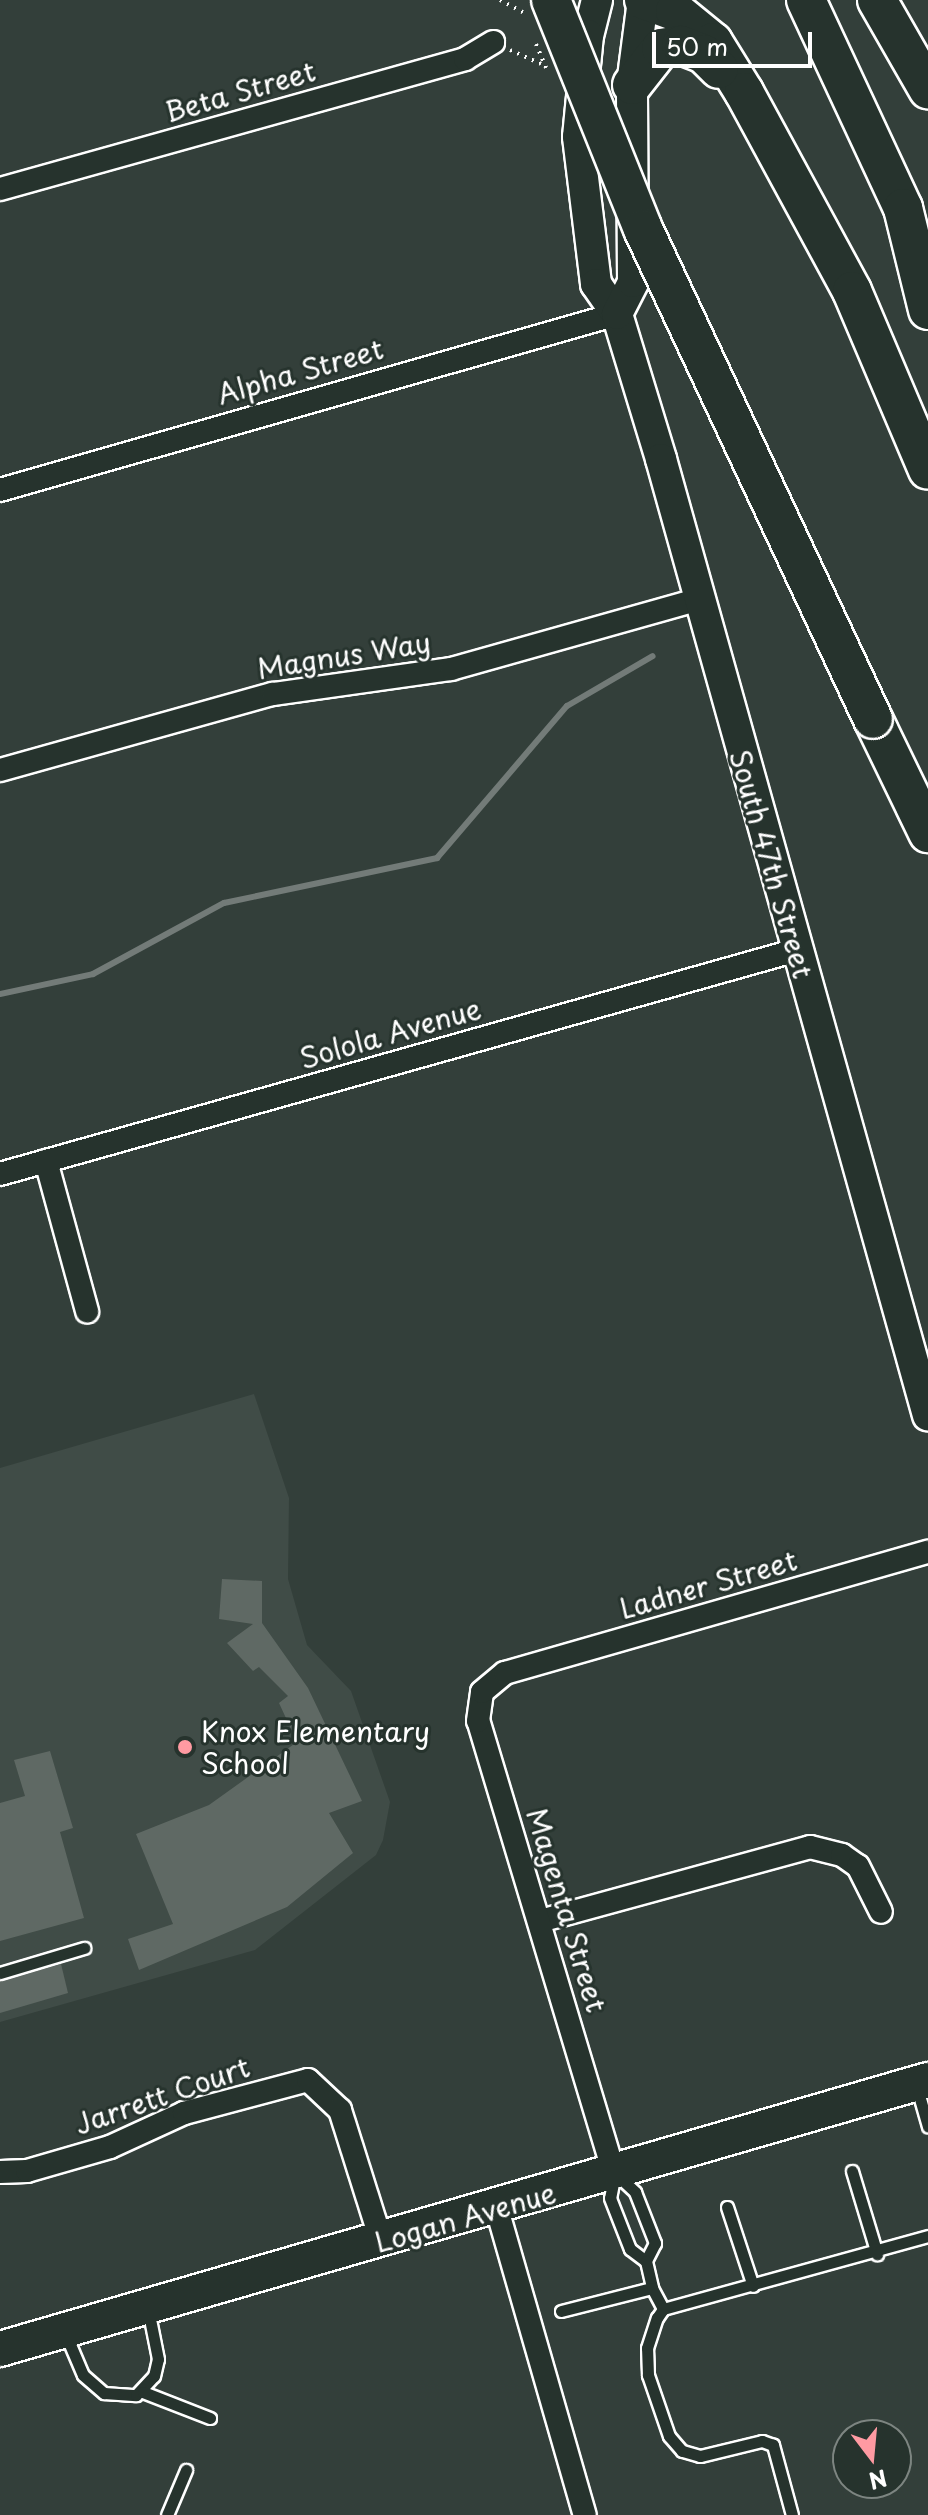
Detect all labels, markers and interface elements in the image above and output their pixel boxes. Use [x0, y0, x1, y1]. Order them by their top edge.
scale bar [656, 16, 816, 66]
text: 50 m [666, 28, 728, 64]
street label: Beta Street [160, 53, 320, 129]
street label: Alpha Street [213, 331, 387, 411]
street label: Magnus Way [256, 625, 432, 685]
street label: South 47th Street [723, 744, 821, 984]
street label: Solola Avenue [295, 991, 485, 1075]
street label: Ladner Street [615, 1542, 801, 1626]
place label: Knox Elementary School [201, 1714, 431, 1780]
marker: Knox Elementary School [176, 1738, 194, 1756]
street label: Magenta Street [520, 1803, 614, 2017]
street label: Jarrett Court [71, 2050, 253, 2140]
street label: Logan Avenue [371, 2175, 559, 2259]
north arrow [832, 2419, 912, 2499]
text: N [865, 2462, 891, 2499]

